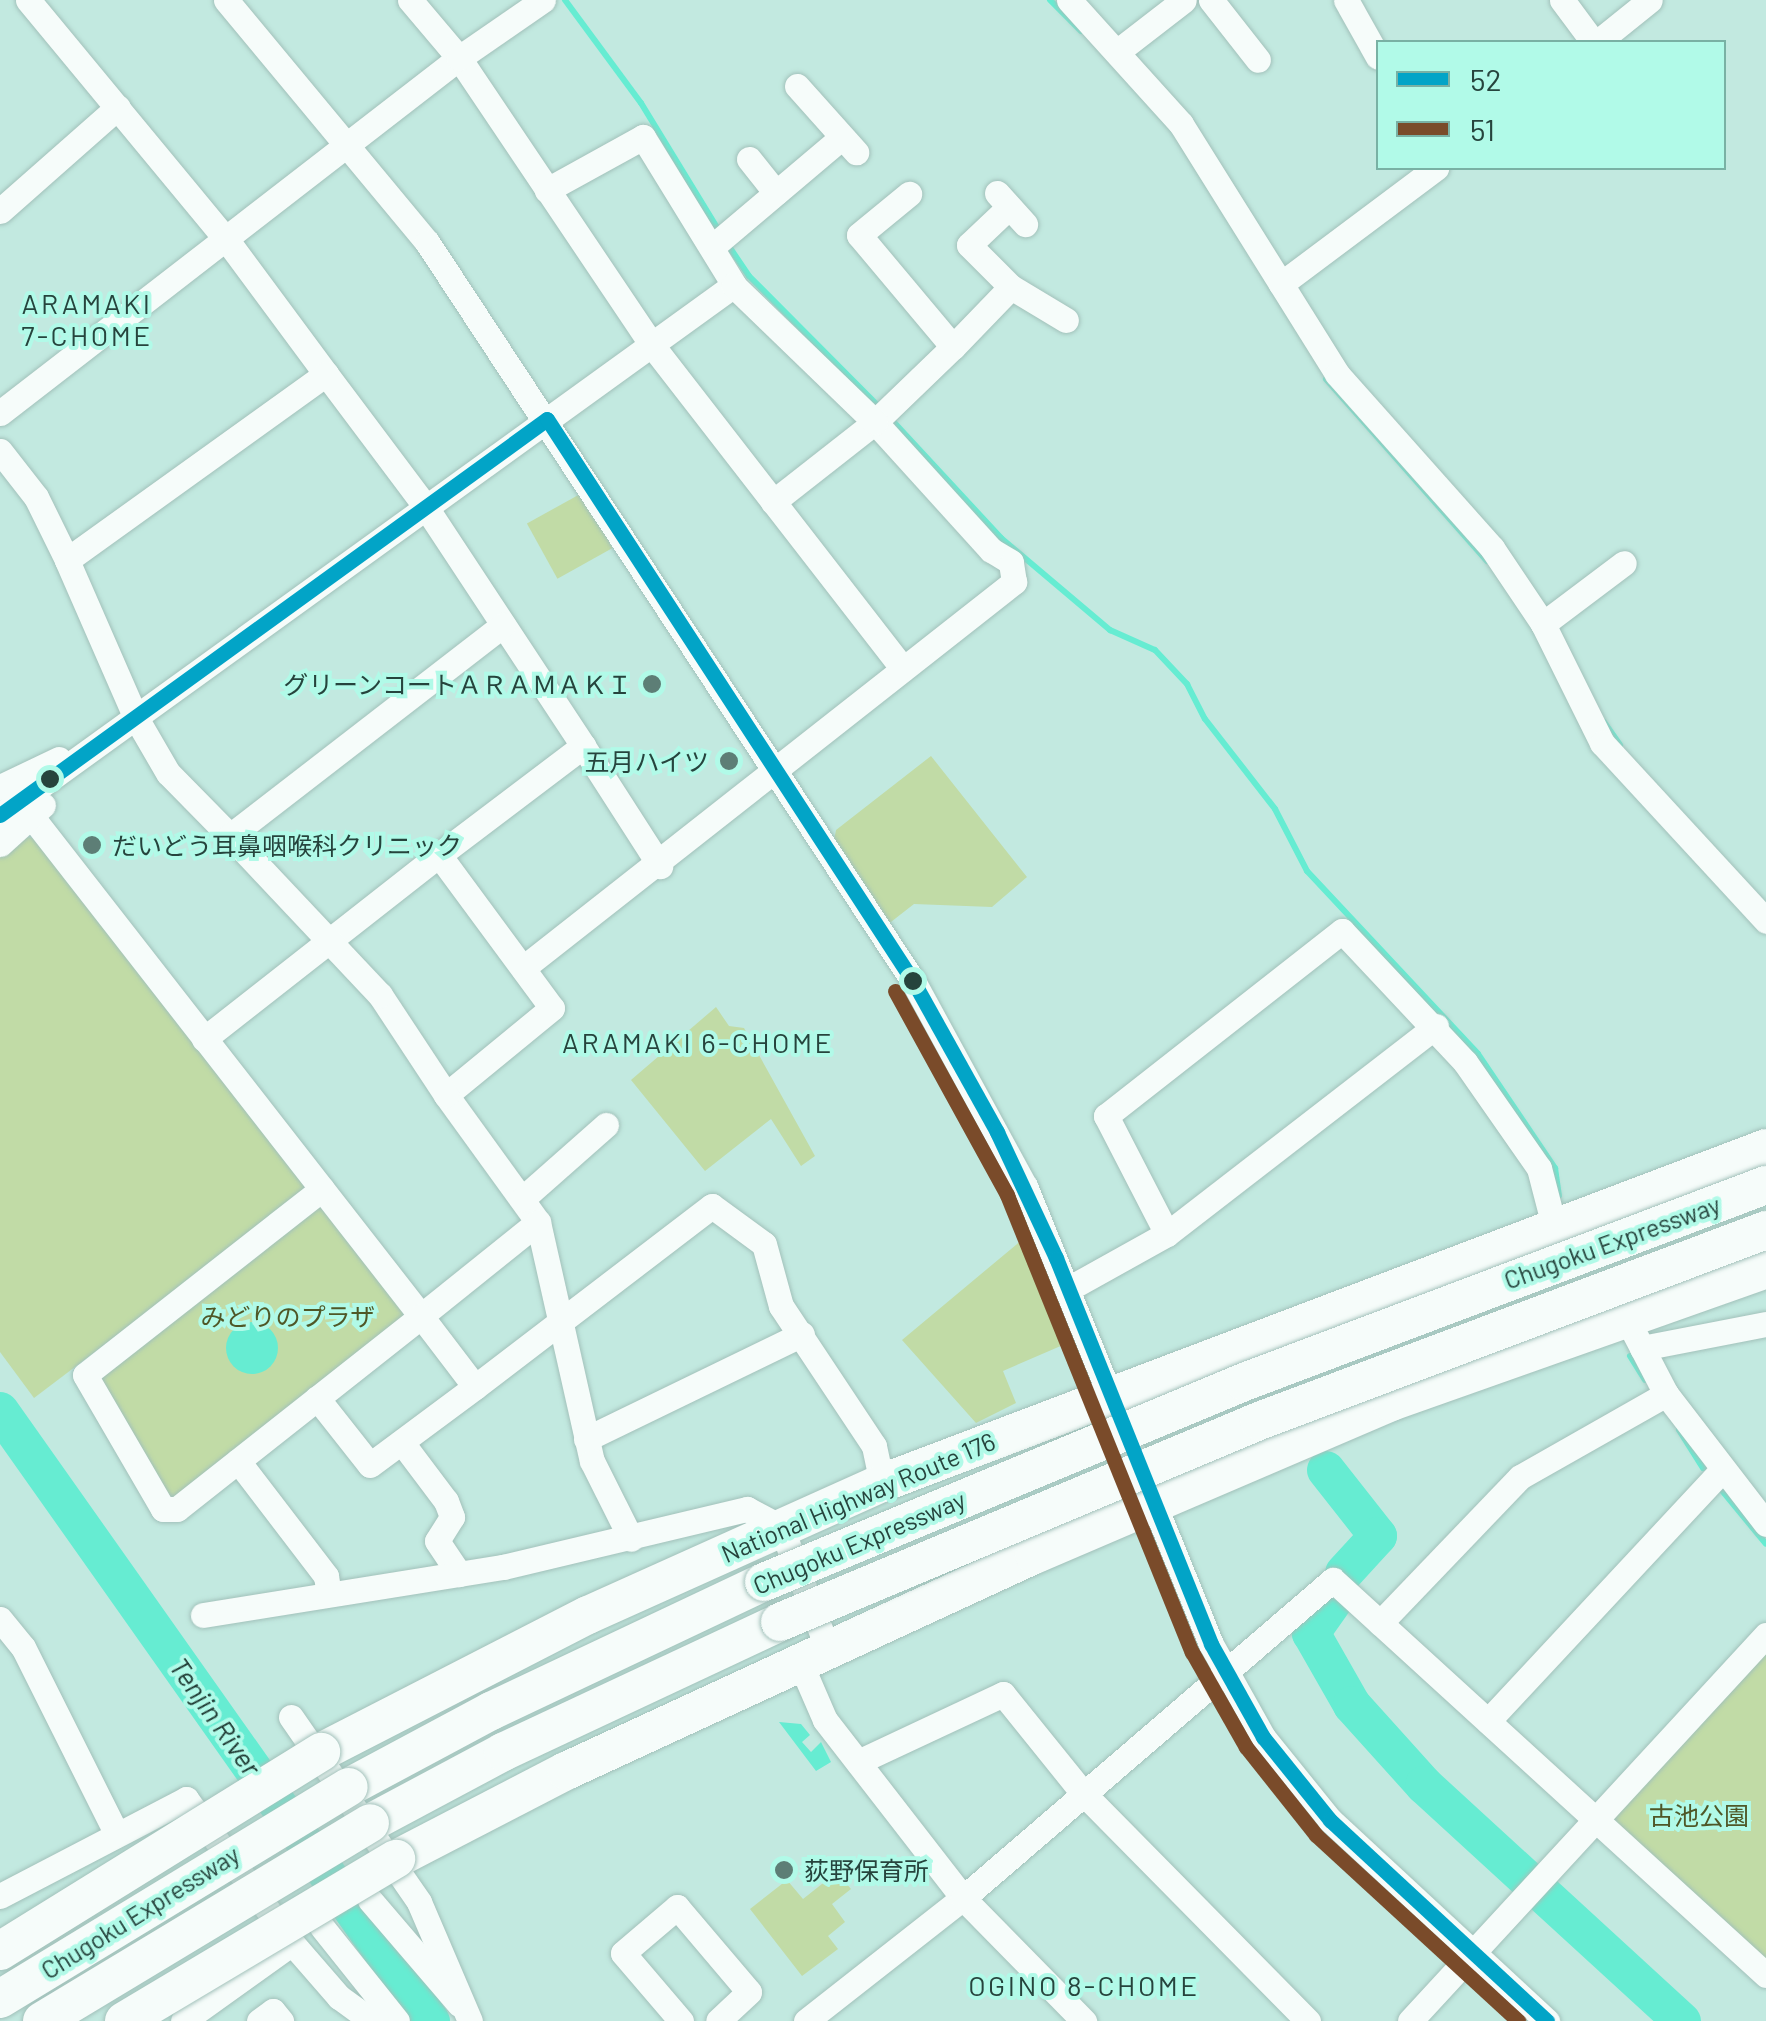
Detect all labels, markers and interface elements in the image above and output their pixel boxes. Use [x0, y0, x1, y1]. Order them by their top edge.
legend [1376, 40, 1726, 170]
text: 52 [1470, 61, 1502, 97]
text: 51 [1470, 111, 1495, 147]
district label: ARAMAKI 7-CHOME [21, 286, 153, 352]
place label: グリーンコートＡＲＡＭＡＫＩ [282, 669, 632, 699]
marker: グリーンコートＡＲＡＭＡＫＩ [641, 673, 663, 695]
place label: 五月ハイツ [584, 746, 709, 776]
marker: 五月ハイツ [718, 750, 740, 772]
unlabelled marker [40, 769, 60, 789]
place label: だいどう耳鼻咽喉科クリニック [112, 830, 462, 860]
marker: だいどう耳鼻咽喉科クリニック [81, 834, 103, 856]
unlabelled marker [903, 971, 923, 991]
district label: ARAMAKI 6-CHOME [562, 1025, 834, 1059]
street label: Chugoku Expressway [1500, 1189, 1724, 1295]
park label: みどりのプラザ [201, 1301, 375, 1331]
street label: National Highway Route 176 [717, 1426, 999, 1568]
street label: Chugoku Expressway [748, 1484, 970, 1600]
water label: Tenjin River [163, 1650, 269, 1782]
park label: 古池公園 [1649, 1800, 1749, 1830]
street label: Chugoku Expressway [36, 1839, 244, 1985]
place label: 荻野保育所 [804, 1855, 929, 1885]
marker: 荻野保育所 [773, 1859, 795, 1881]
district label: OGINO 8-CHOME [968, 1968, 1200, 2002]

